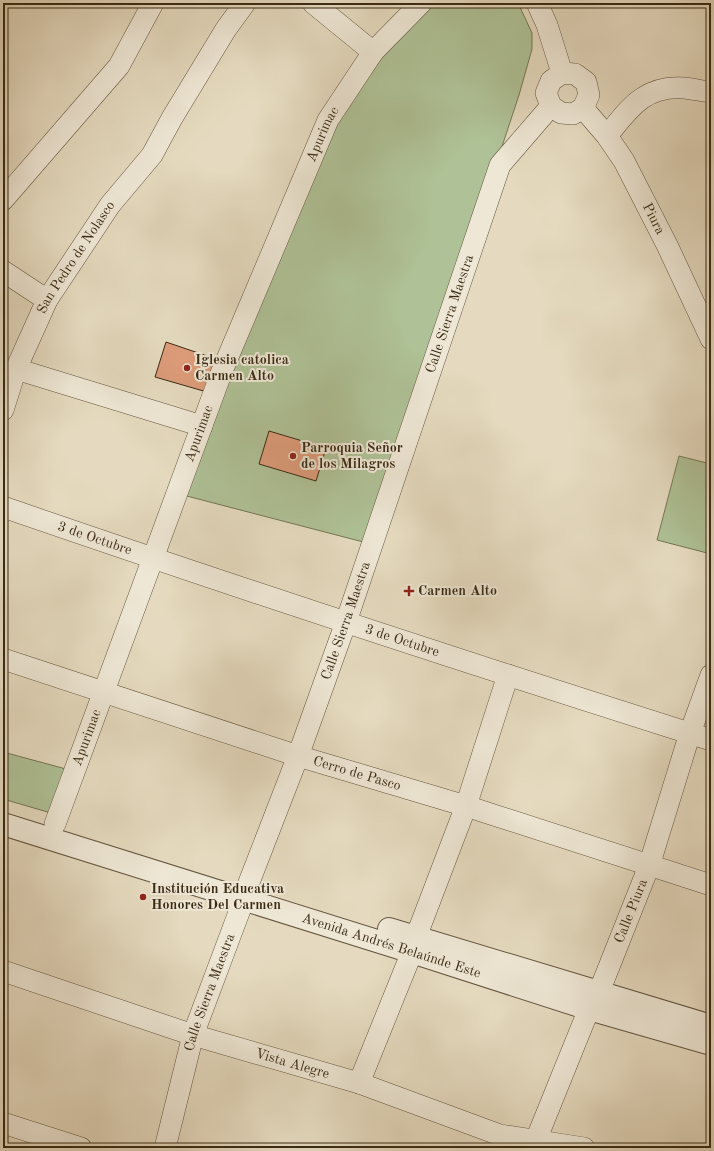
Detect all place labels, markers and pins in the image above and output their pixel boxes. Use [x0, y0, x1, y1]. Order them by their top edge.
place label: Iglesia catolica Carmen Alto [195, 353, 289, 383]
marker: Iglesia catolica Carmen Alto [182, 363, 192, 373]
place label: Parroquia Señor de los Milagros [301, 441, 403, 471]
marker: Parroquia Señor de los Milagros [288, 451, 298, 461]
place label: Carmen Alto [418, 584, 497, 598]
marker: Carmen Alto [403, 585, 415, 597]
place label: Institución Educativa Honores Del Carmen [151, 882, 284, 912]
marker: Institución Educativa Honores Del Carmen [138, 892, 148, 902]

